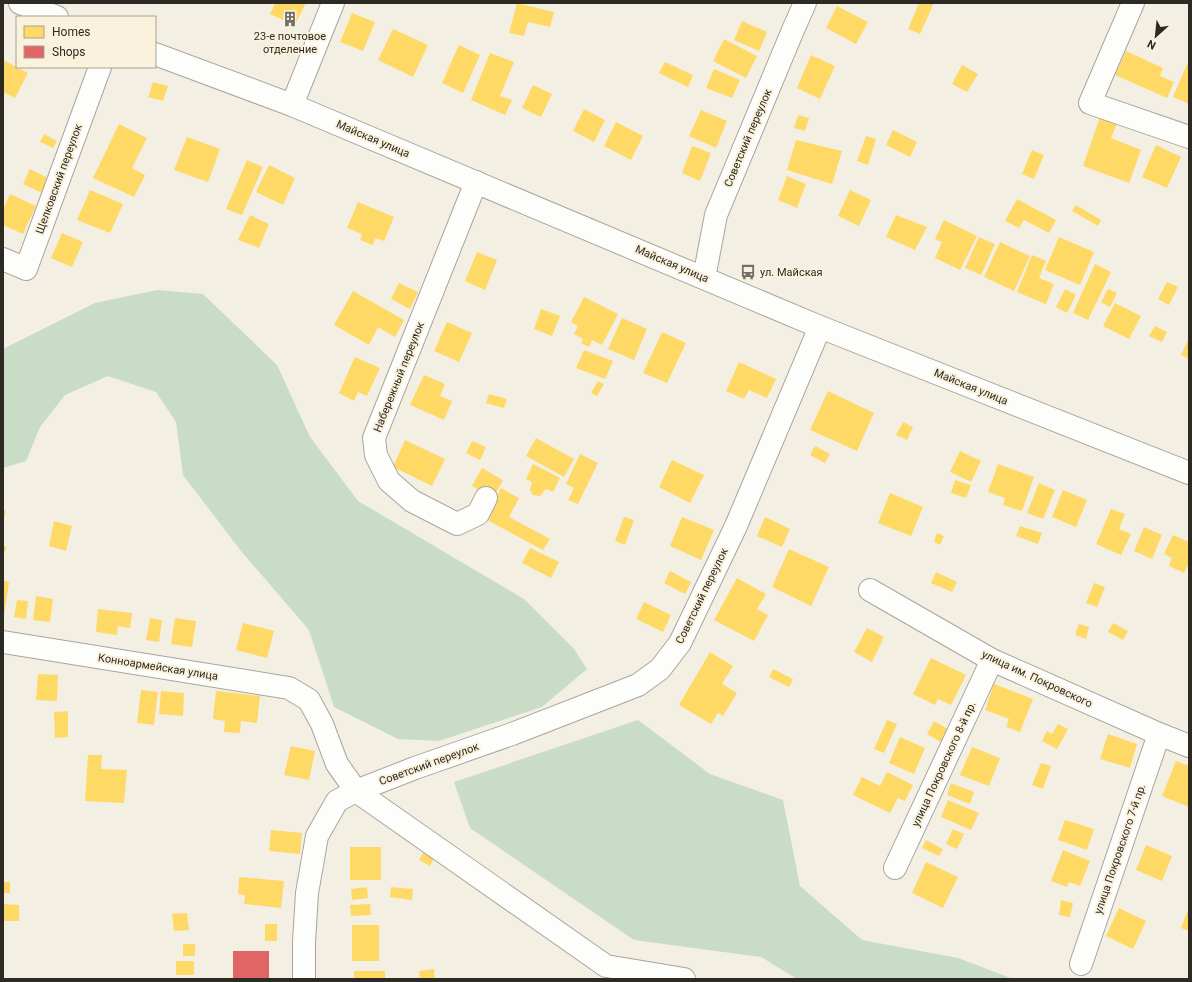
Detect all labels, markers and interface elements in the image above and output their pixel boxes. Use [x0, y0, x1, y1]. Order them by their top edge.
building icon: 23-е почтовое отделение [281, 10, 299, 28]
legend [16, 16, 156, 68]
north arrow [1136, 16, 1176, 56]
text: Homes [52, 25, 90, 39]
place label: 23-е почтовое отделение [254, 30, 326, 56]
text: N [1145, 37, 1158, 52]
text: Shops [52, 45, 86, 59]
street label: Советский переулок [721, 87, 775, 189]
street label: Майская улица [334, 118, 412, 160]
street label: Щелковский переулок [33, 122, 85, 236]
street label: Майская улица [633, 243, 711, 285]
bus stop icon: ул. Майская [739, 263, 757, 281]
place label: ул. Майская [760, 266, 823, 279]
street label: Набережный переулок [371, 320, 427, 434]
street label: Майская улица [932, 366, 1010, 408]
street label: Советский переулок [673, 546, 731, 646]
street label: улица им. Покровского [980, 648, 1094, 710]
street label: Конноармейская улица [97, 651, 219, 683]
street label: улица Покровского 8-й пр. [909, 699, 979, 829]
street label: Советский переулок [377, 740, 481, 788]
street label: улица Покровского 7-й пр. [1092, 782, 1148, 916]

